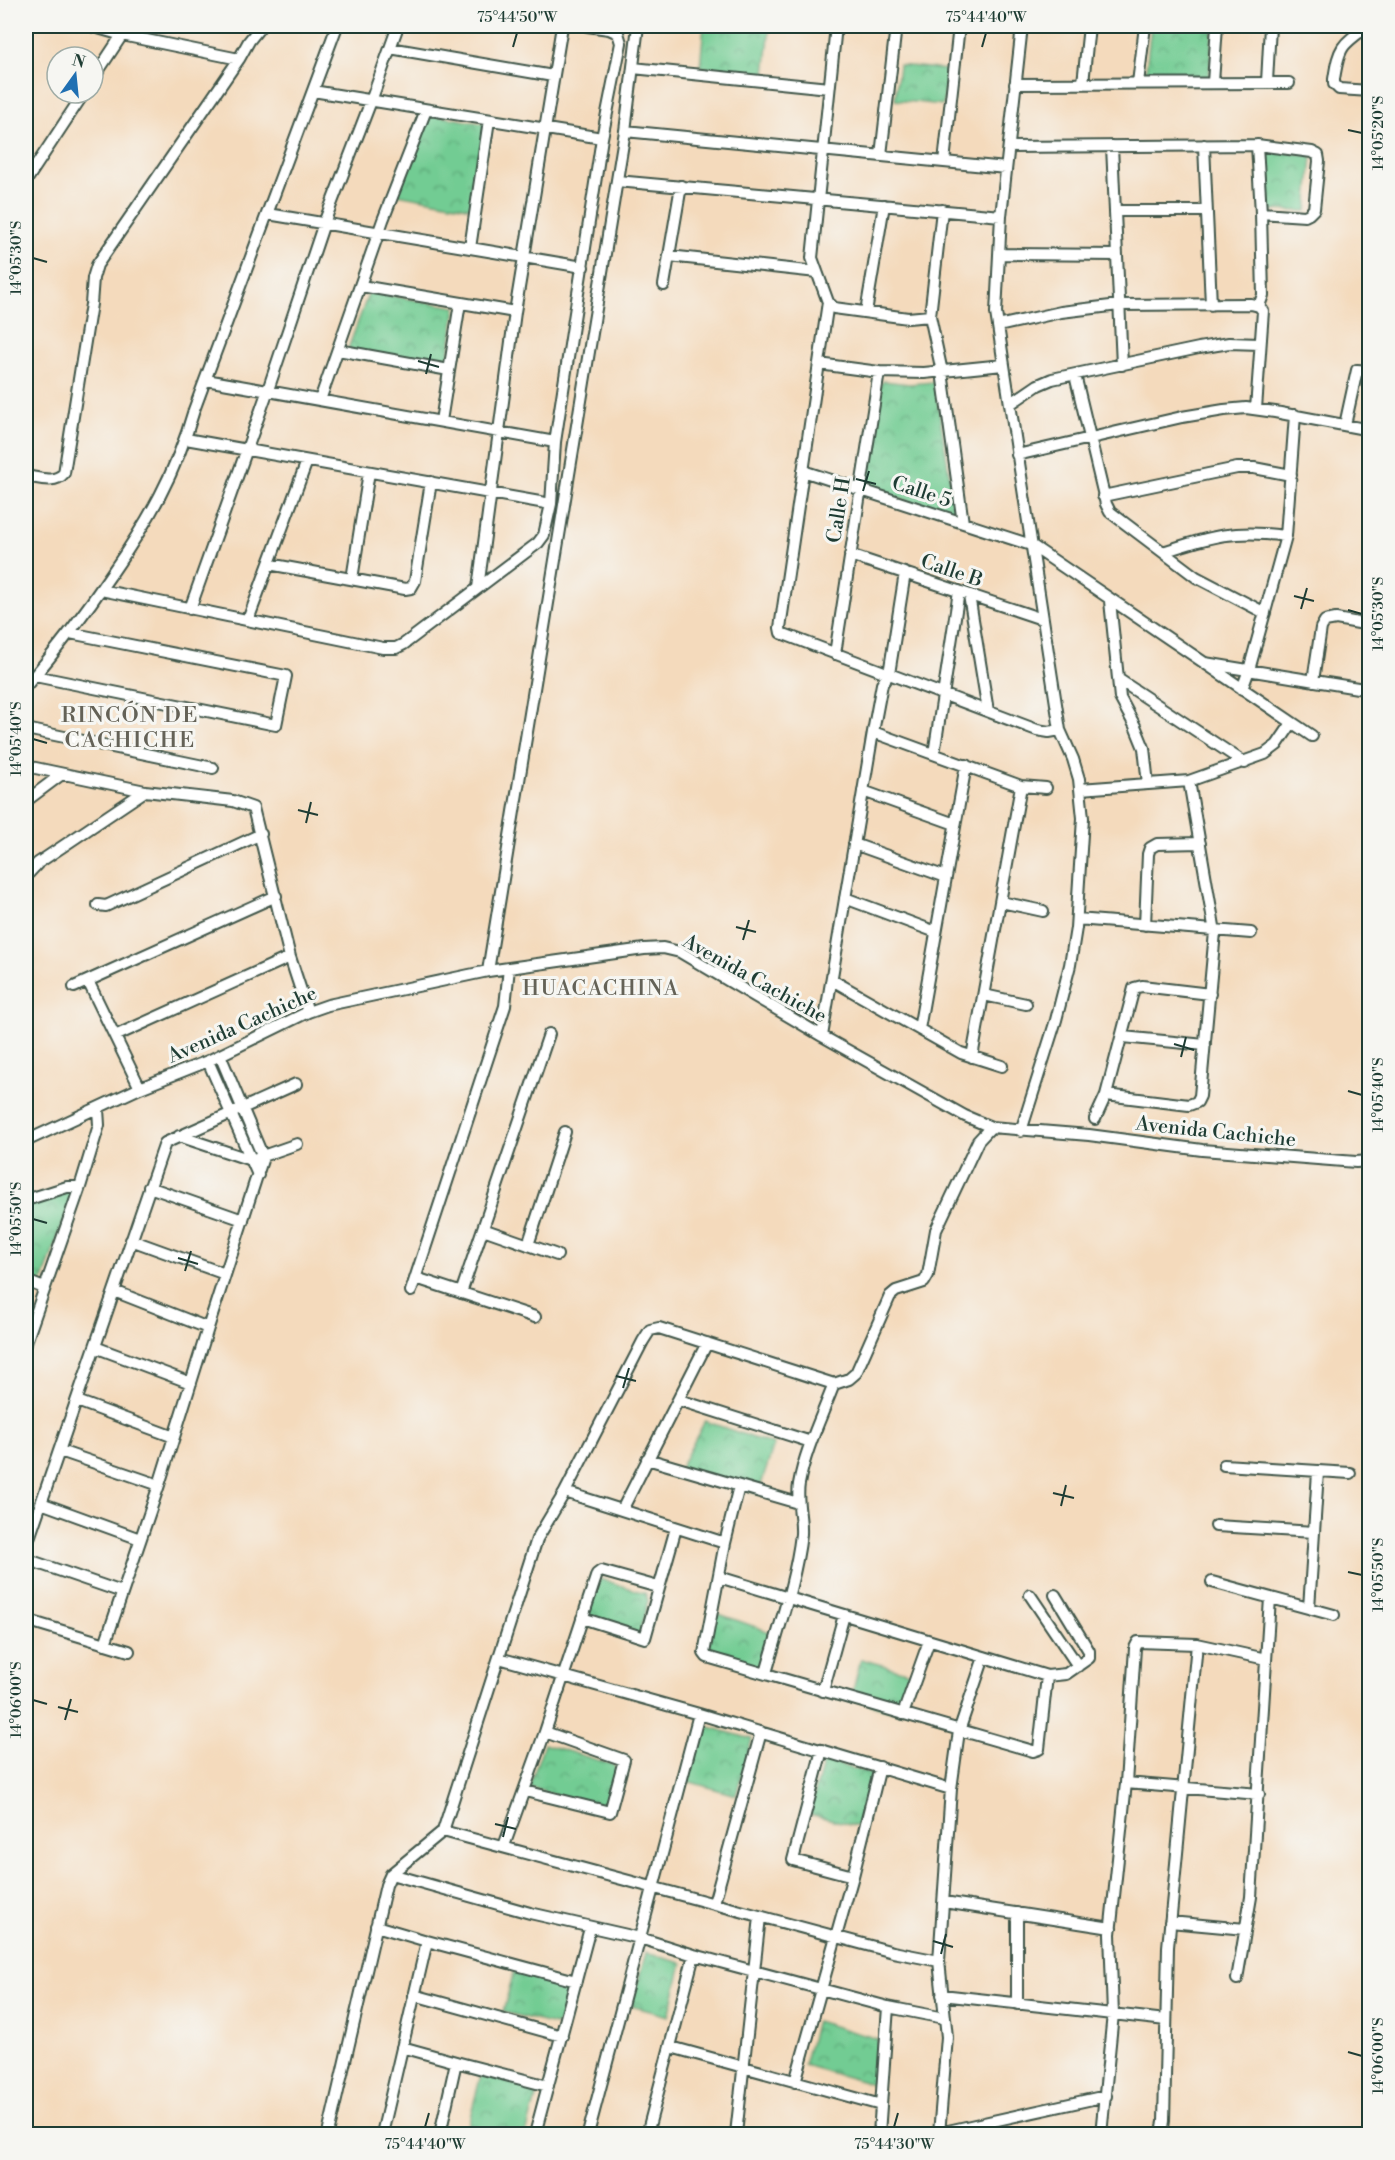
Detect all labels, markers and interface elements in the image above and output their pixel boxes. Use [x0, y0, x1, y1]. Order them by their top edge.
text: 75°44'50"W [477, 8, 557, 27]
text: 75°44'40"W [946, 8, 1027, 27]
north arrow [45, 45, 105, 105]
text: N [70, 50, 88, 73]
text: 14°05'20"S [1369, 96, 1388, 170]
text: 14°05'30"S [7, 221, 26, 295]
street label: Calle 5 [889, 471, 954, 514]
street label: Calle H [822, 476, 857, 545]
street label: Calle B [917, 549, 986, 594]
text: 14°05'30"S [1369, 577, 1388, 651]
district label: RINCÓN DE CACHICHE [61, 700, 199, 754]
text: 14°05'40"S [7, 701, 26, 777]
street label: Avenida Cachiche [677, 929, 831, 1029]
district label: HUACACHINA [522, 976, 680, 1002]
street label: Avenida Cachiche [163, 981, 321, 1070]
text: 14°05'40"S [1369, 1057, 1388, 1133]
street label: Avenida Cachiche [1134, 1112, 1297, 1153]
text: 14°05'50"S [7, 1182, 26, 1256]
text: 14°05'50"S [1369, 1538, 1388, 1612]
text: 14°06'00"S [7, 1661, 26, 1739]
text: 14°06'00"S [1369, 2017, 1388, 2095]
text: 75°44'40"W [385, 2135, 466, 2154]
text: 75°44'30"W [854, 2135, 935, 2154]

